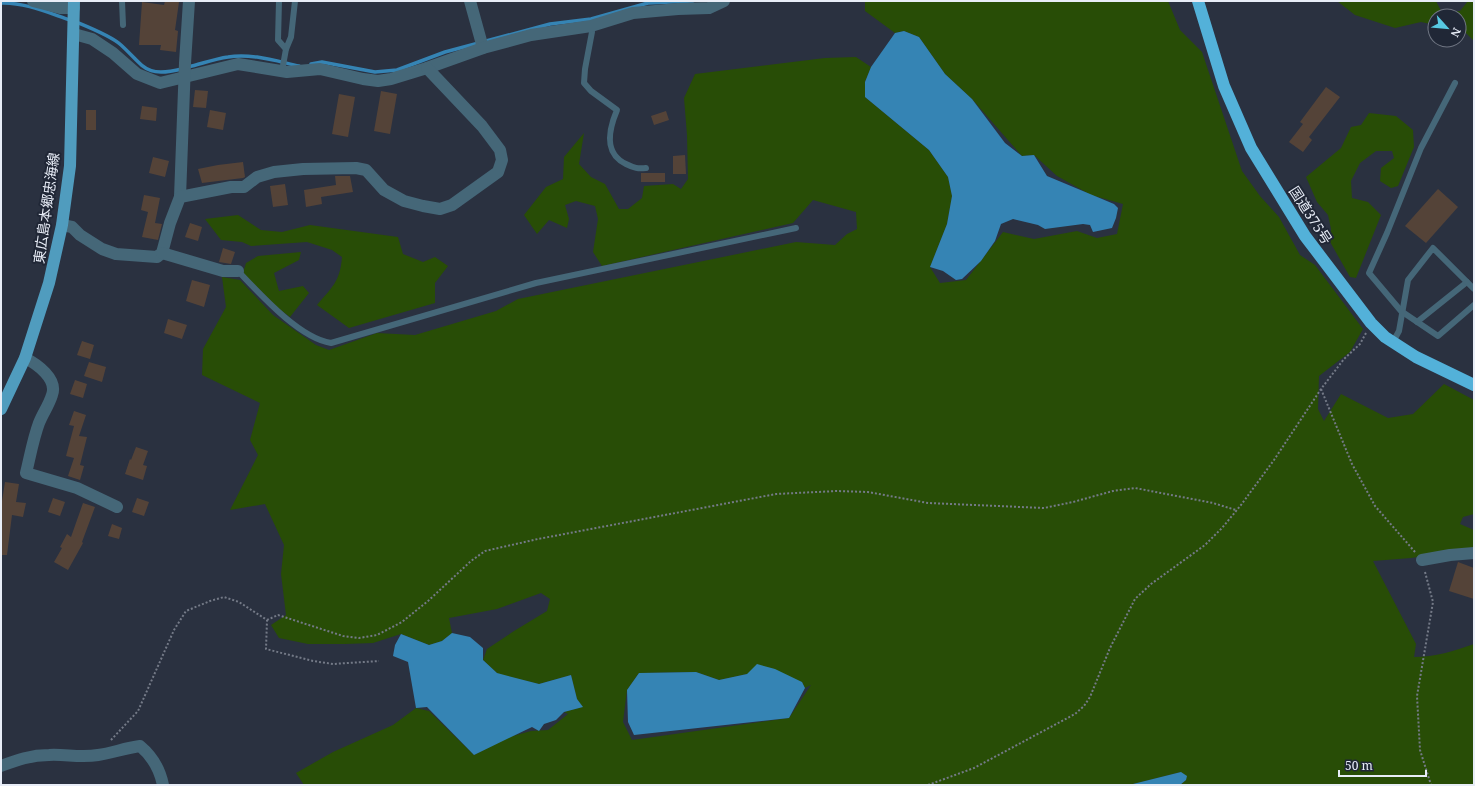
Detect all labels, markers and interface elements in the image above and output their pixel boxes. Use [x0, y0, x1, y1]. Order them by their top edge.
north arrow [1427, 8, 1467, 48]
text: N [1448, 25, 1465, 40]
street label: 東広島本郷忠海線 [29, 151, 63, 265]
street label: 国道375号 [1285, 182, 1337, 248]
scale bar [1339, 752, 1426, 778]
text: 50 m [1345, 757, 1373, 774]

